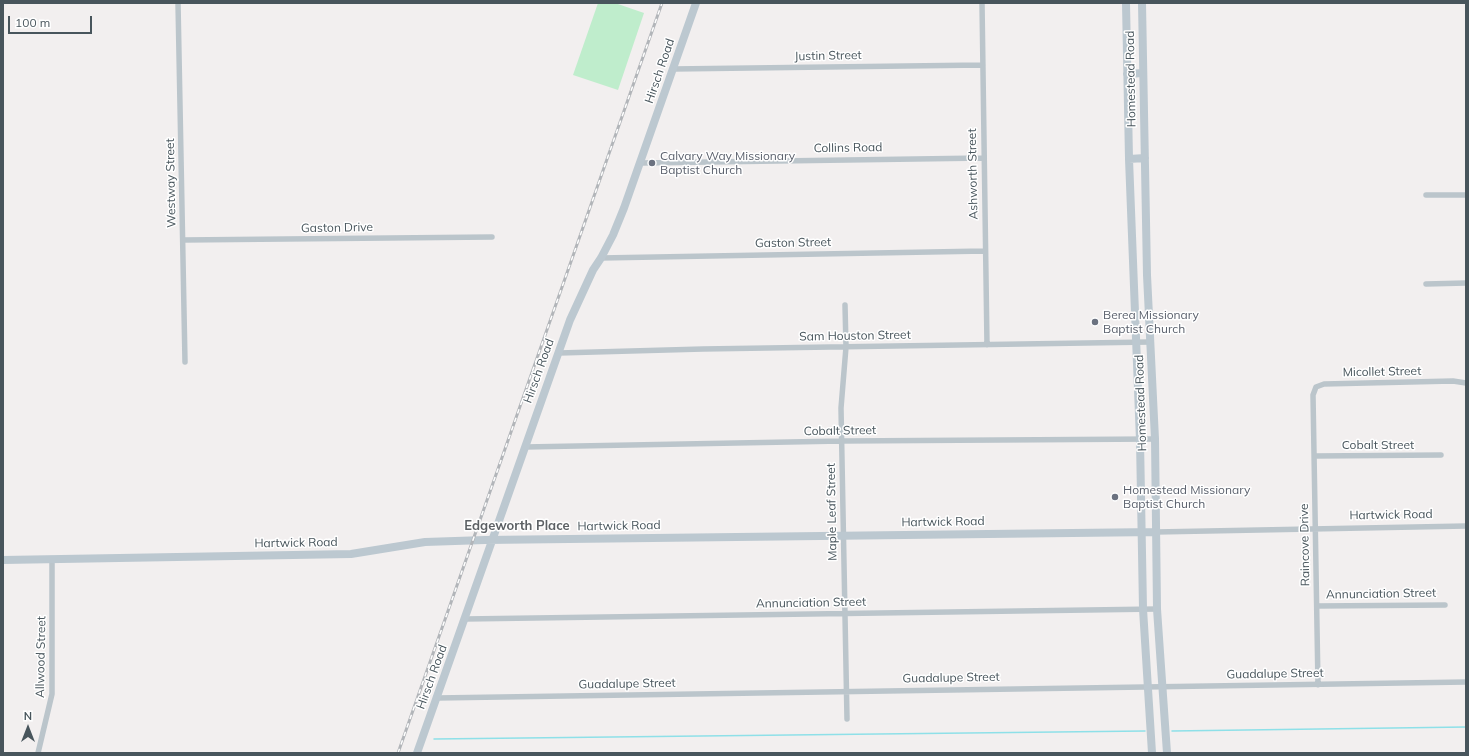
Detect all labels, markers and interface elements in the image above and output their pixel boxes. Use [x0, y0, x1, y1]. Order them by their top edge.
scale bar [10, 8, 94, 34]
text: 100 m [15, 15, 50, 30]
street label: Homestead Road [1123, 31, 1139, 127]
street label: Hirsch Road [642, 37, 678, 105]
street label: Justin Street [794, 48, 862, 64]
street label: Ashworth Street [965, 128, 981, 220]
street label: Westway Street [163, 138, 179, 228]
street label: Collins Road [814, 140, 882, 156]
place label: Calvary Way Missionary Baptist Church [660, 149, 795, 177]
marker: Calvary Way Missionary Baptist Church [647, 158, 657, 168]
street label: Gaston Drive [301, 220, 373, 236]
street label: Gaston Street [755, 235, 831, 251]
place label: Berea Missionary Baptist Church [1103, 308, 1199, 336]
marker: Berea Missionary Baptist Church [1090, 317, 1100, 327]
street label: Sam Houston Street [799, 328, 911, 344]
street label: Hirsch Road [521, 337, 557, 405]
street label: Homestead Road [1132, 354, 1150, 452]
street label: Micollet Street [1343, 364, 1421, 380]
street label: Cobalt Street [804, 423, 876, 439]
street label: Cobalt Street [1342, 438, 1414, 452]
street label: Maple Leaf Street [824, 463, 840, 561]
place label: Homestead Missionary Baptist Church [1123, 483, 1250, 511]
marker: Homestead Missionary Baptist Church [1110, 492, 1120, 502]
street label: Raincove Drive [1297, 503, 1313, 587]
street label: Hartwick Road [1349, 507, 1433, 523]
street label: Hartwick Road [901, 514, 985, 530]
district label: Edgeworth Place [464, 518, 570, 534]
street label: Hartwick Road [577, 518, 661, 534]
street label: Hartwick Road [254, 535, 338, 551]
street label: Annunciation Street [1326, 586, 1436, 602]
street label: Annunciation Street [756, 595, 866, 611]
street label: Allwood Street [33, 616, 49, 698]
street label: Hirsch Road [414, 643, 450, 711]
street label: Guadalupe Street [1226, 666, 1324, 682]
street label: Guadalupe Street [902, 670, 1000, 686]
street label: Guadalupe Street [578, 676, 676, 692]
north arrow [8, 708, 48, 748]
text: N [24, 709, 32, 723]

